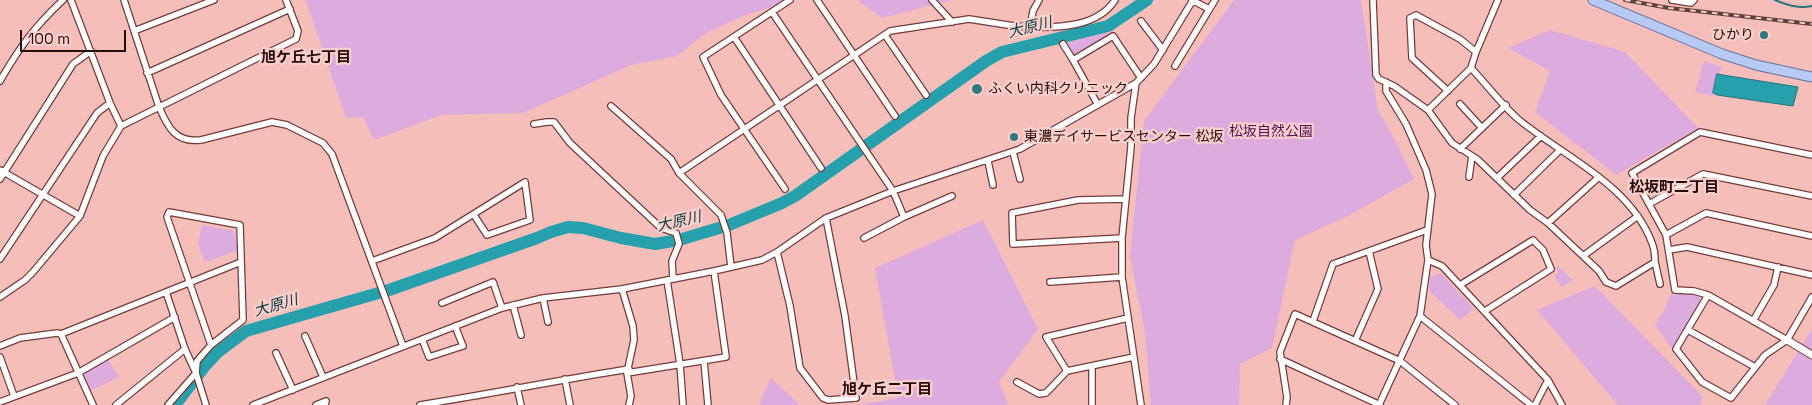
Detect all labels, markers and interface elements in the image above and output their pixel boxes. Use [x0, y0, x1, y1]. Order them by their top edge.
water label: 大原川 [1006, 14, 1054, 42]
scale bar [22, 20, 129, 52]
place label: ひかり [1712, 27, 1754, 43]
text: 100 m [28, 29, 70, 48]
marker: ひかり [1758, 29, 1770, 41]
district label: 旭ケ丘七丁目 [261, 49, 351, 67]
place label: ふくい内科クリニック [988, 81, 1128, 97]
marker: ふくい内科クリニック [970, 82, 984, 96]
park label: 松坂自然公園 [1229, 124, 1313, 140]
place label: 東濃デイサービスセンター 松坂 [1024, 129, 1224, 145]
marker: 東濃デイサービスセンター 松坂 [1008, 131, 1020, 143]
district label: 松坂町二丁目 [1629, 179, 1719, 197]
water label: 大原川 [655, 208, 703, 236]
water label: 大原川 [252, 291, 300, 321]
district label: 旭ケ丘二丁目 [842, 381, 932, 399]

